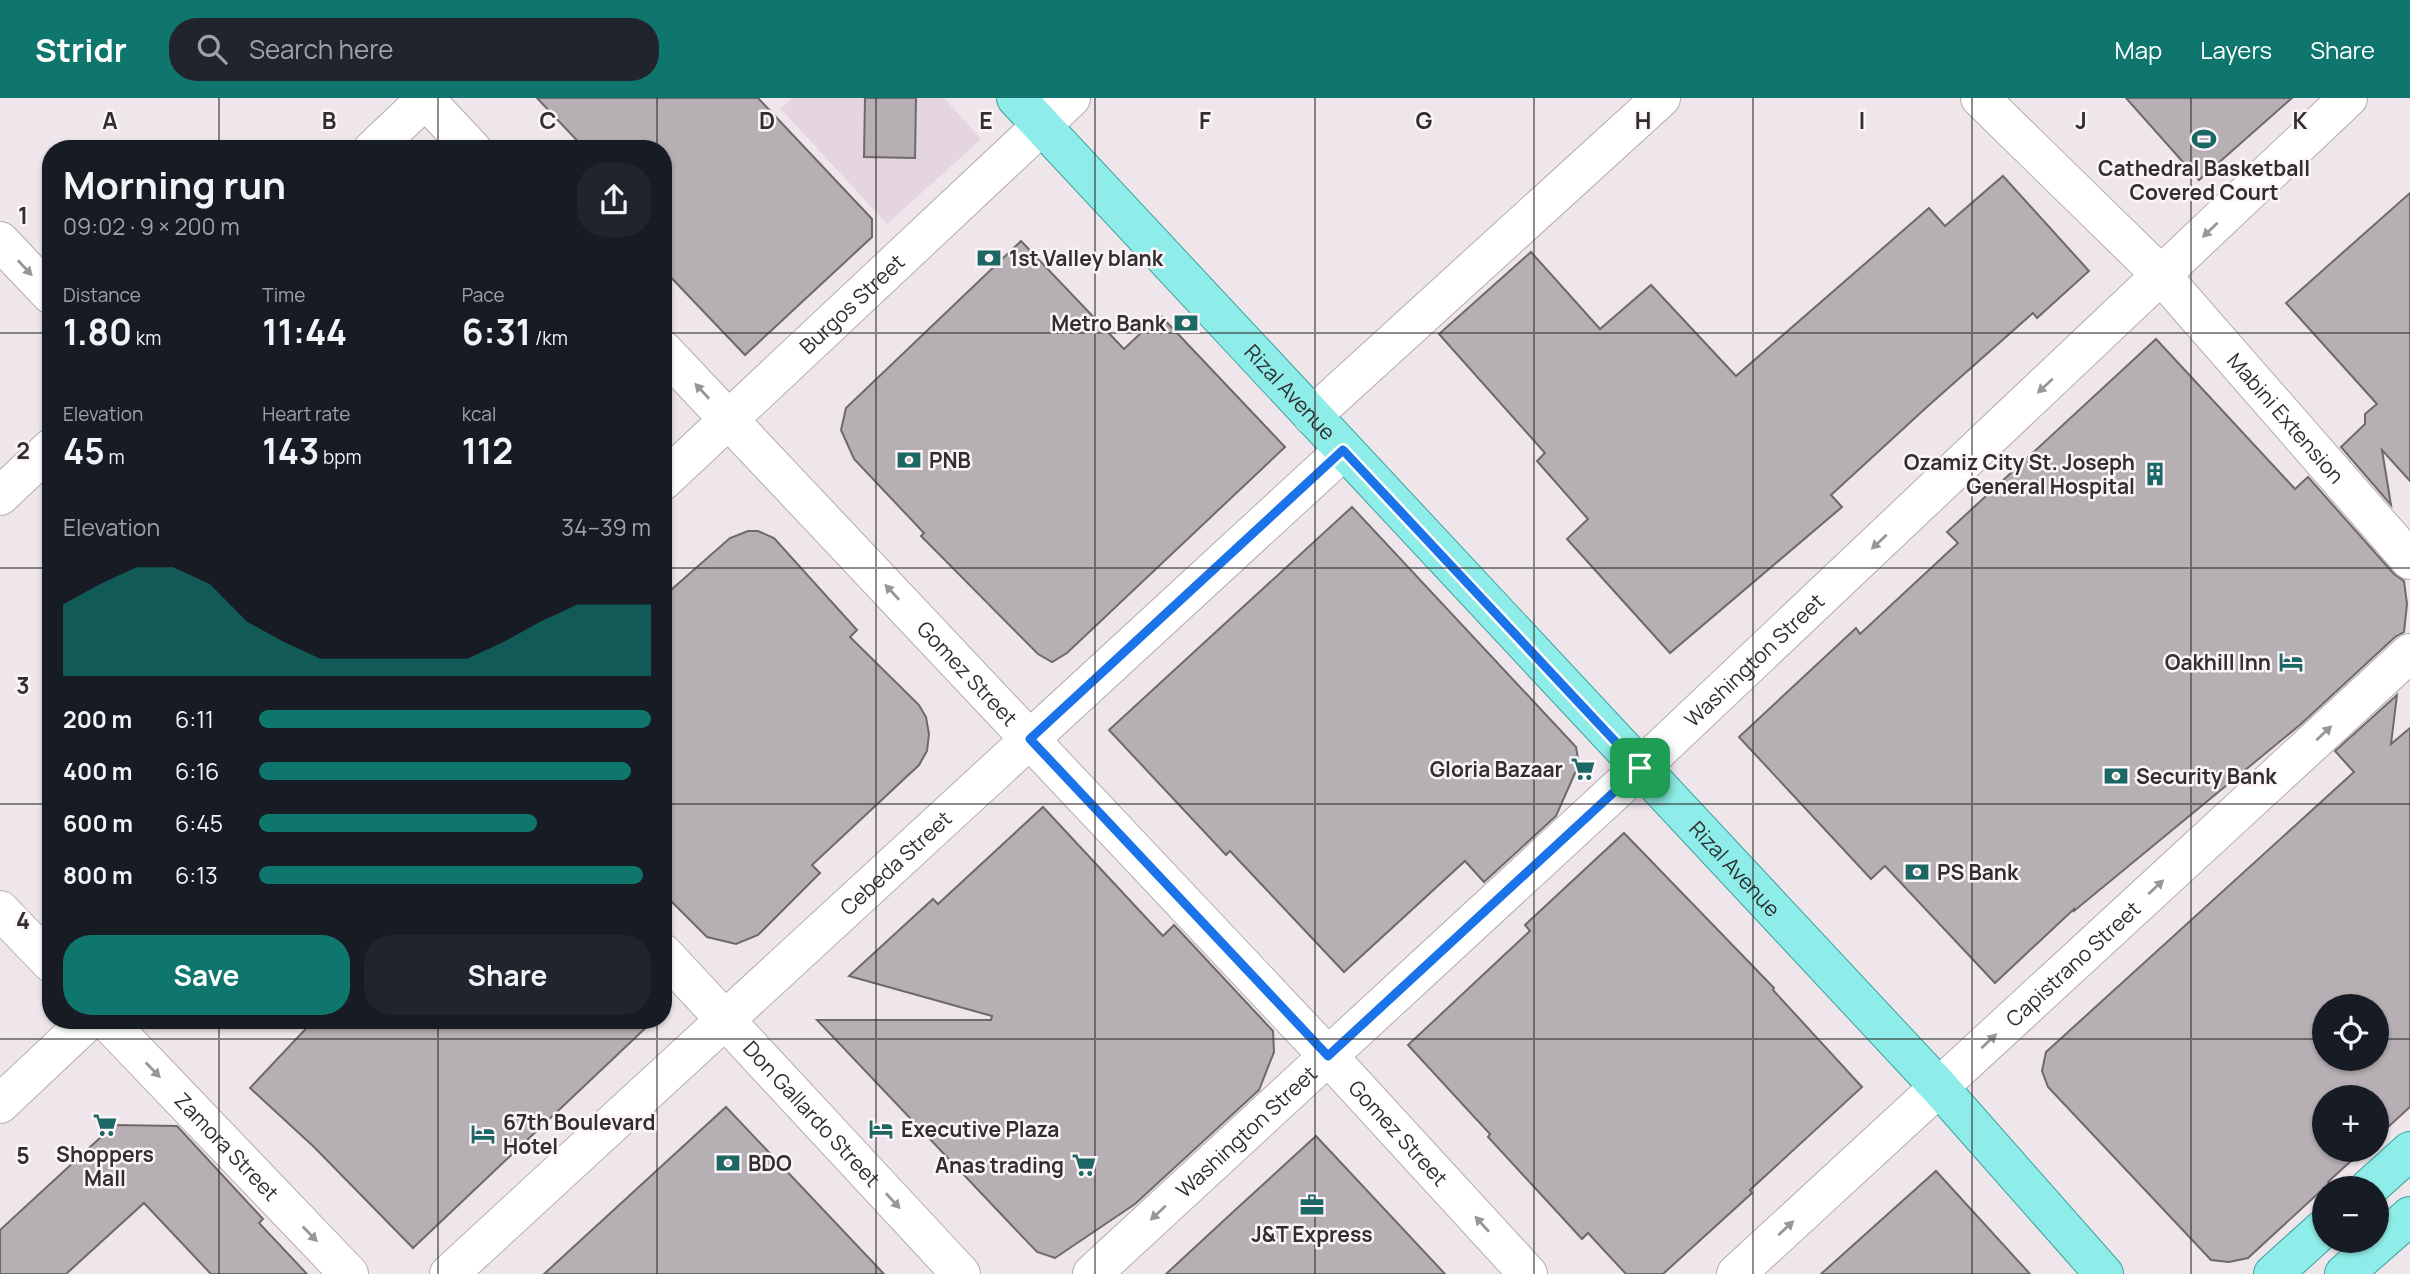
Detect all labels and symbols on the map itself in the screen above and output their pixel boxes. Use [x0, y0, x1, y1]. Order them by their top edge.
text: A [102, 104, 118, 136]
text: B [322, 104, 336, 136]
text: C [540, 104, 557, 136]
text: D [759, 104, 775, 136]
text: E [979, 104, 993, 136]
text: F [1199, 104, 1211, 136]
text: G [1416, 104, 1433, 136]
text: H [1635, 104, 1651, 136]
text: I [1859, 104, 1865, 136]
text: J [2075, 104, 2087, 136]
text: K [2293, 104, 2308, 136]
sports icon: Cathedral Basketball Covered Court [2190, 125, 2218, 153]
place label: Cathedral Basketball Covered Court [2098, 154, 2310, 206]
text: 1 [18, 199, 28, 231]
one-way arrow [2202, 221, 2219, 237]
bank icon: 1st Valley blank [975, 244, 1003, 272]
place label: 1st Valley blank [1009, 244, 1164, 272]
street label: Burgos Street [793, 248, 910, 360]
one-way arrow [17, 259, 33, 276]
place label: Metro Bank [1051, 309, 1167, 337]
bank icon: Metro Bank [1172, 309, 1200, 337]
street label: Rizal Avenue [1239, 338, 1342, 446]
street label: Mabini Extension [2221, 347, 2351, 489]
one-way arrow [2037, 378, 2054, 394]
one-way arrow [694, 383, 710, 400]
text: 2 [16, 434, 30, 466]
bank icon: PNB [895, 446, 923, 474]
place label: PNB [929, 446, 971, 474]
place label: Ozamiz City St. Joseph General Hospital [1904, 448, 2135, 500]
building icon: Ozamiz City St. Joseph General Hospital [2141, 460, 2169, 488]
one-way arrow [1871, 534, 1888, 551]
one-way arrow [884, 584, 900, 601]
street label: Washington Street [1678, 587, 1830, 733]
street label: Gomez Street [911, 615, 1024, 732]
place label: Oakhill Inn [2165, 648, 2271, 676]
hotel icon: Oakhill Inn [2277, 648, 2305, 676]
text: 3 [16, 669, 30, 701]
one-way arrow [2315, 725, 2332, 741]
pin [1610, 738, 1670, 798]
place label: Gloria Bazaar [1430, 755, 1563, 783]
supermarket icon: Gloria Bazaar [1569, 755, 1597, 783]
bank icon: Security Bank [2102, 762, 2130, 790]
place label: Security Bank [2136, 762, 2277, 790]
street label: Cebeda Street [834, 804, 957, 921]
street label: Rizal Avenue [1683, 815, 1787, 922]
bank icon: PS Bank [1903, 858, 1931, 886]
place label: PS Bank [1937, 858, 2019, 886]
one-way arrow [2147, 879, 2164, 895]
street label: Capistrano Street [2000, 895, 2146, 1033]
text: 4 [16, 904, 30, 936]
one-way arrow [1980, 1033, 1997, 1049]
street label: Don Gallardo Street [737, 1035, 887, 1192]
street label: Washington Street [1170, 1059, 1323, 1204]
one-way arrow [144, 1061, 161, 1078]
street label: Gomez Street [1343, 1074, 1454, 1192]
street label: Zamora Street [169, 1086, 285, 1207]
place label: 67th Boulevard Hotel [503, 1108, 655, 1160]
supermarket icon: Shoppers Mall [91, 1111, 119, 1139]
hotel icon: Executive Plaza [867, 1115, 895, 1143]
place label: Executive Plaza [901, 1115, 1059, 1143]
hotel icon: 67th Boulevard Hotel [469, 1120, 497, 1148]
text: 5 [16, 1139, 30, 1171]
place label: Shoppers Mall [56, 1140, 154, 1192]
bank icon: BDO [714, 1149, 742, 1177]
place label: BDO [748, 1149, 792, 1177]
place label: Anas trading [935, 1151, 1064, 1179]
supermarket icon: Anas trading [1070, 1151, 1098, 1179]
office icon: J&T Express [1298, 1191, 1326, 1219]
one-way arrow [885, 1192, 901, 1209]
one-way arrow [1150, 1205, 1167, 1221]
one-way arrow [1474, 1215, 1490, 1233]
place label: J&T Express [1251, 1220, 1373, 1248]
one-way arrow [1777, 1220, 1794, 1236]
one-way arrow [302, 1225, 318, 1242]

